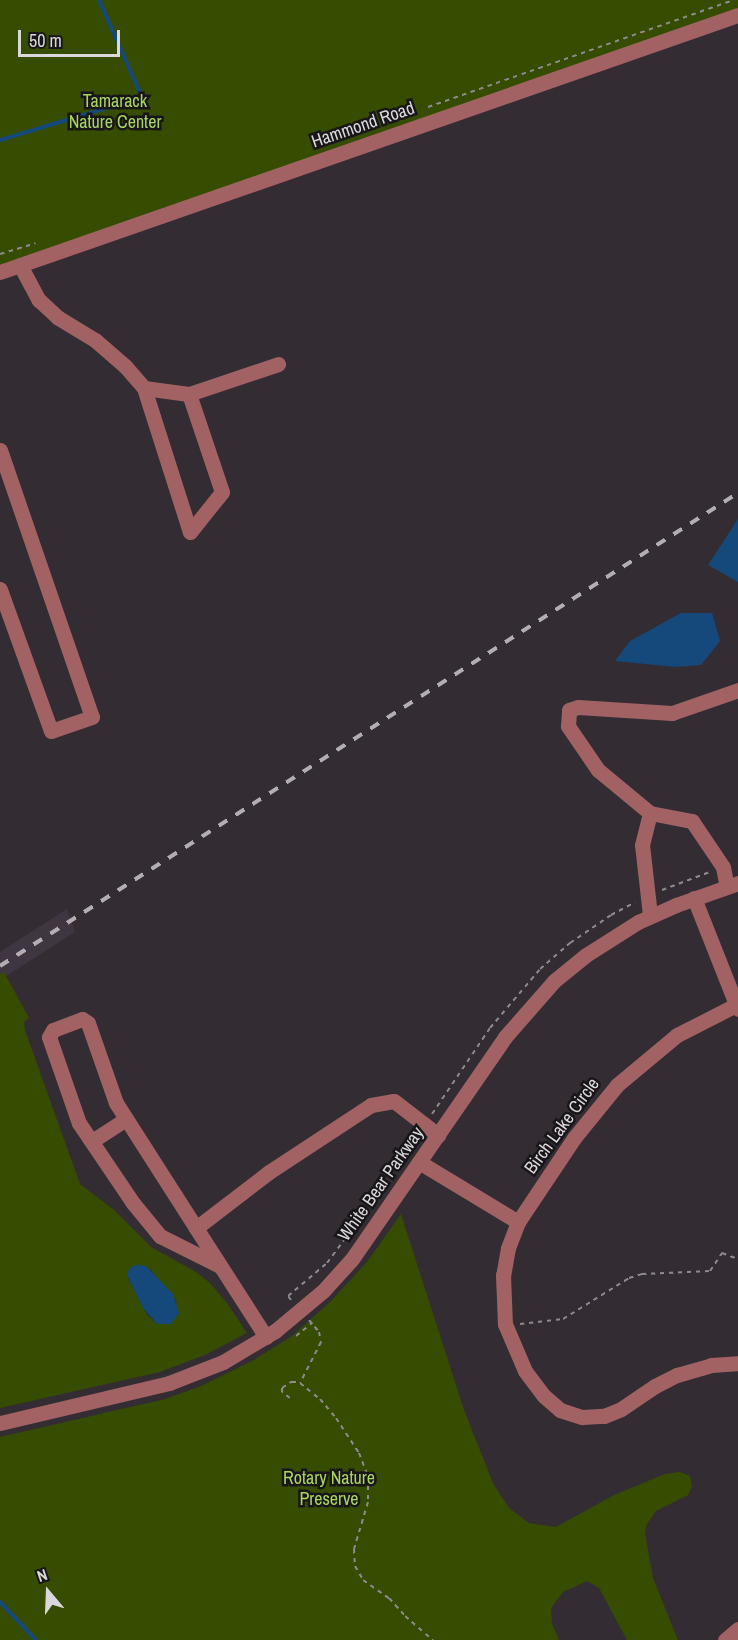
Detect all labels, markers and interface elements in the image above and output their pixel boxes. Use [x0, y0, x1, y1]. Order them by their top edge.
scale bar [21, 18, 123, 56]
text: 50 m [29, 28, 62, 53]
park label: Tamarack Nature Center [69, 91, 161, 134]
street label: Hammond Road [309, 97, 417, 153]
street label: Birch Lake Circle [520, 1074, 604, 1178]
street label: White Bear Parkway [334, 1123, 428, 1245]
park label: Rotary Nature Preserve [283, 1468, 375, 1510]
north arrow [18, 1562, 78, 1622]
text: N [34, 1563, 50, 1587]

